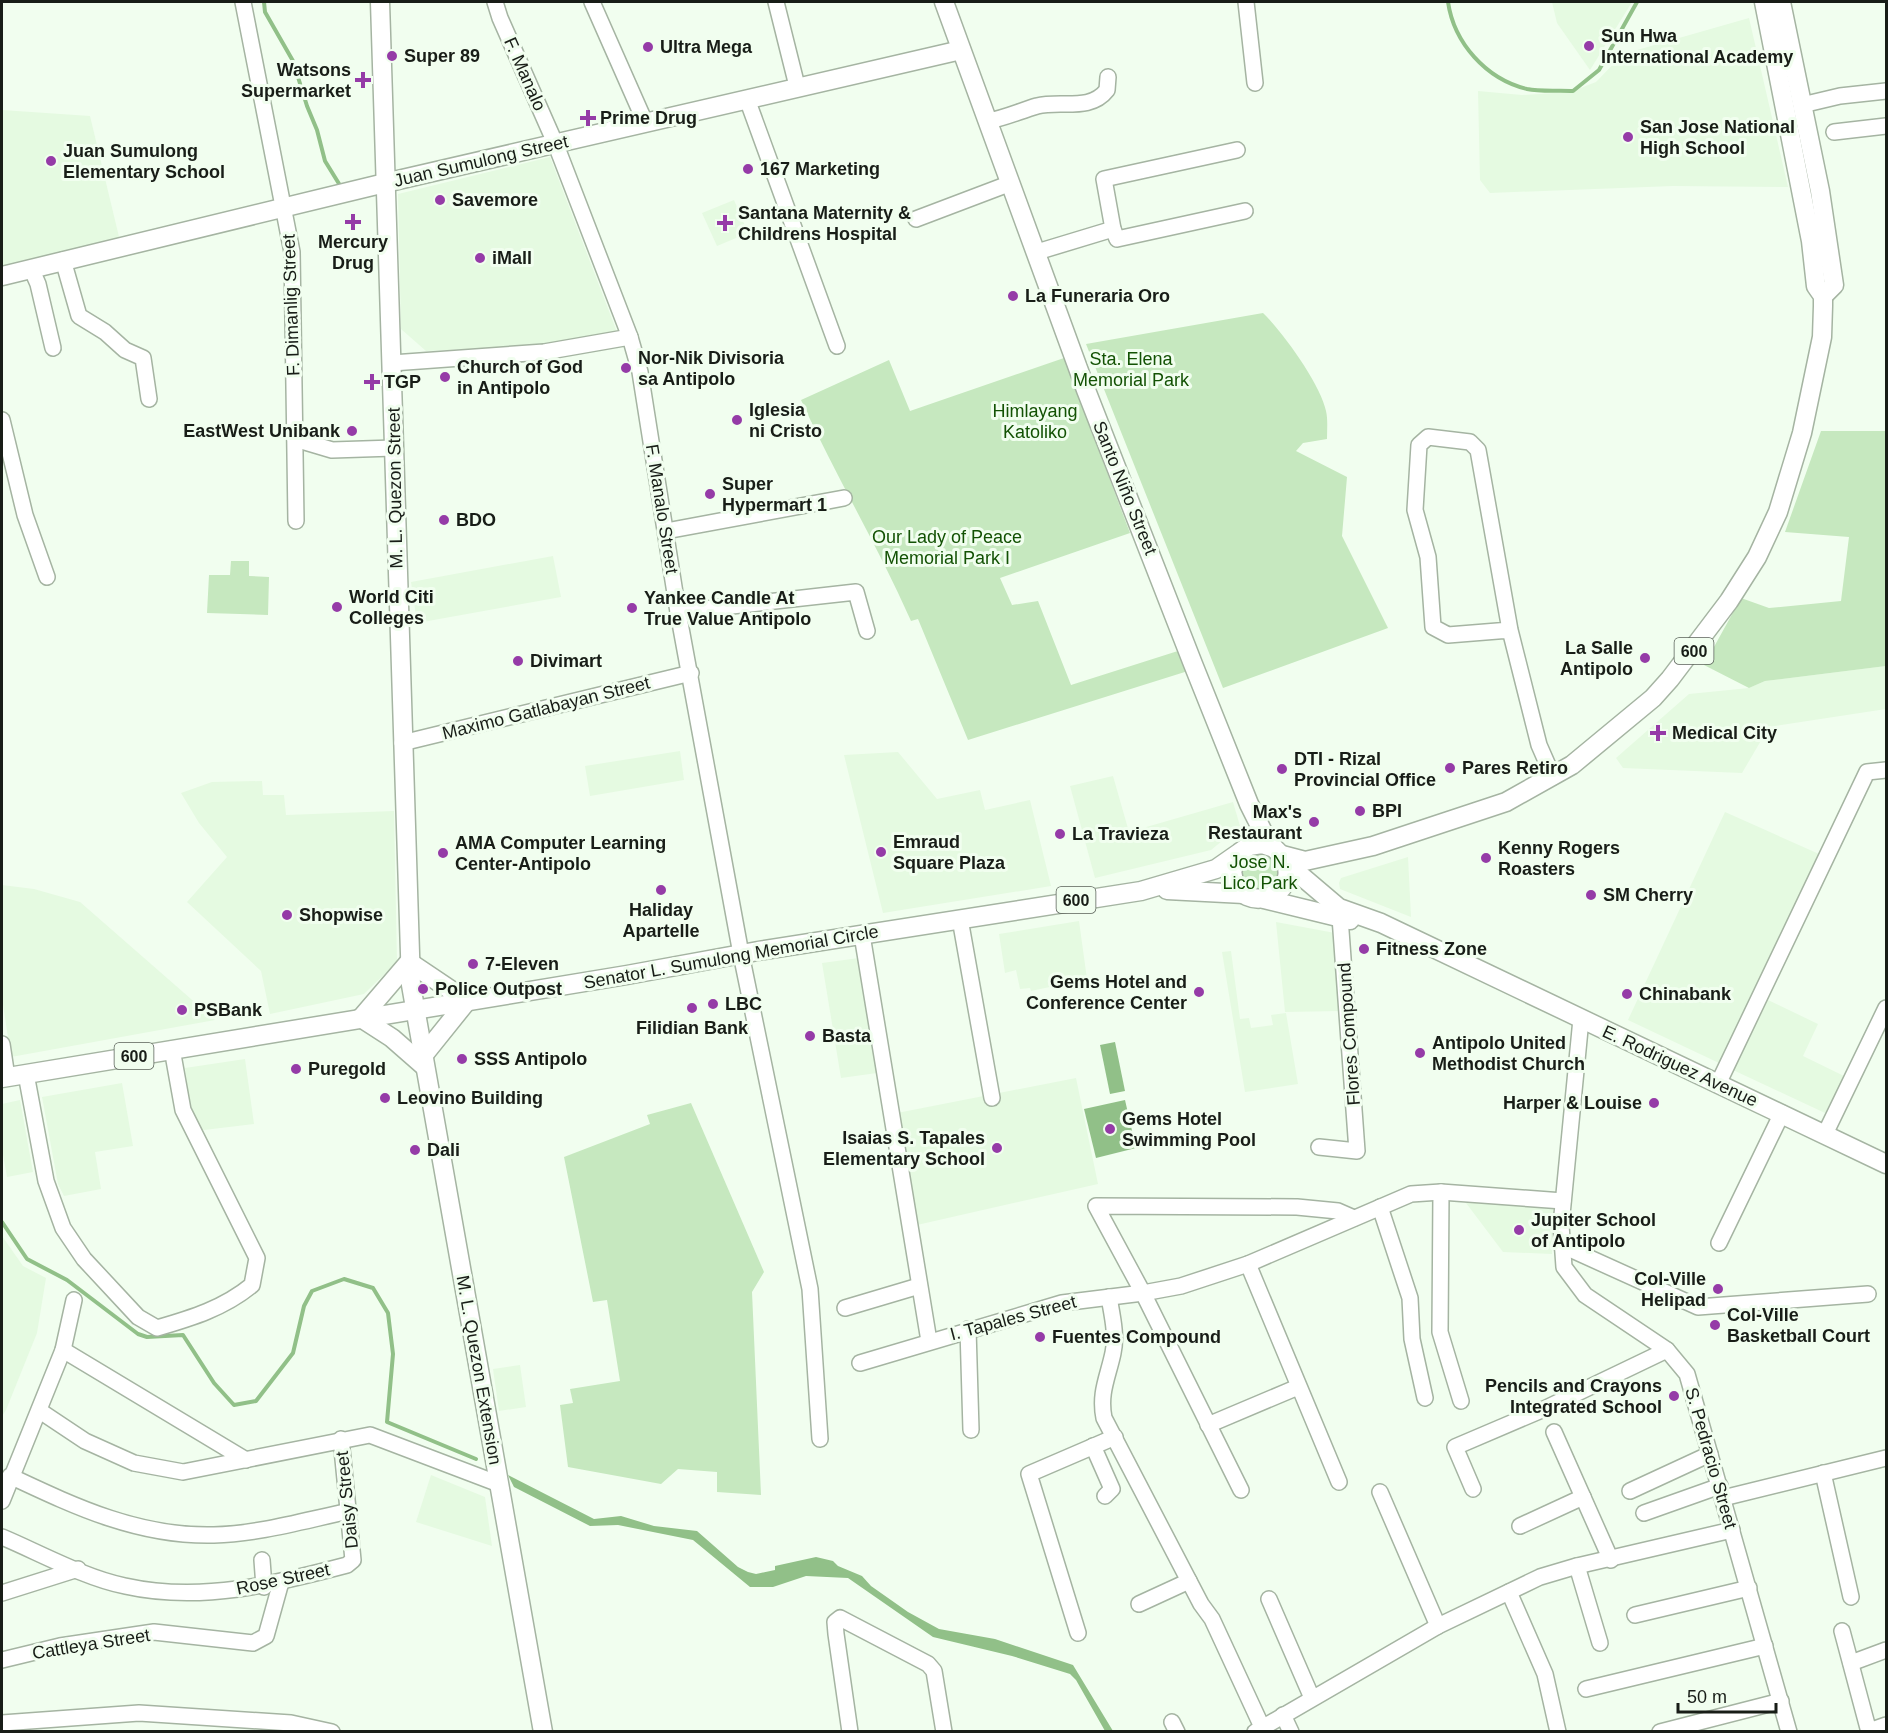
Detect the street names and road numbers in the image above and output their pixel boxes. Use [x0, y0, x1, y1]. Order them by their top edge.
street label: F. Manalo [500, 34, 550, 114]
street label: Juan Sumulong Street [392, 131, 570, 191]
street label: F. Dimanlig Street [279, 234, 303, 376]
street label: M. L. Quezon Street [384, 407, 406, 569]
street label: Santo Niño Street [1089, 418, 1161, 558]
street label: F. Manalo Street [642, 443, 682, 575]
road number: 600 [1674, 638, 1714, 664]
street label: Maximo Gatlabayan Street [440, 673, 652, 743]
road number: 600 [1056, 887, 1096, 913]
street label: Senator L. Sumulong Memorial Circle [582, 921, 880, 993]
street label: Flores Compound [1334, 962, 1364, 1106]
street label: E. Rodriguez Avenue [1599, 1021, 1761, 1111]
road number: 600 [114, 1043, 154, 1069]
street label: M. L. Quezon Extension [452, 1274, 506, 1466]
street label: I. Tapales Street [948, 1292, 1078, 1344]
street label: S. Pedracio Street [1681, 1385, 1741, 1531]
street label: Daisy Street [332, 1450, 362, 1550]
street label: Rose Street [234, 1559, 332, 1599]
street label: Cattleya Street [31, 1625, 151, 1663]

